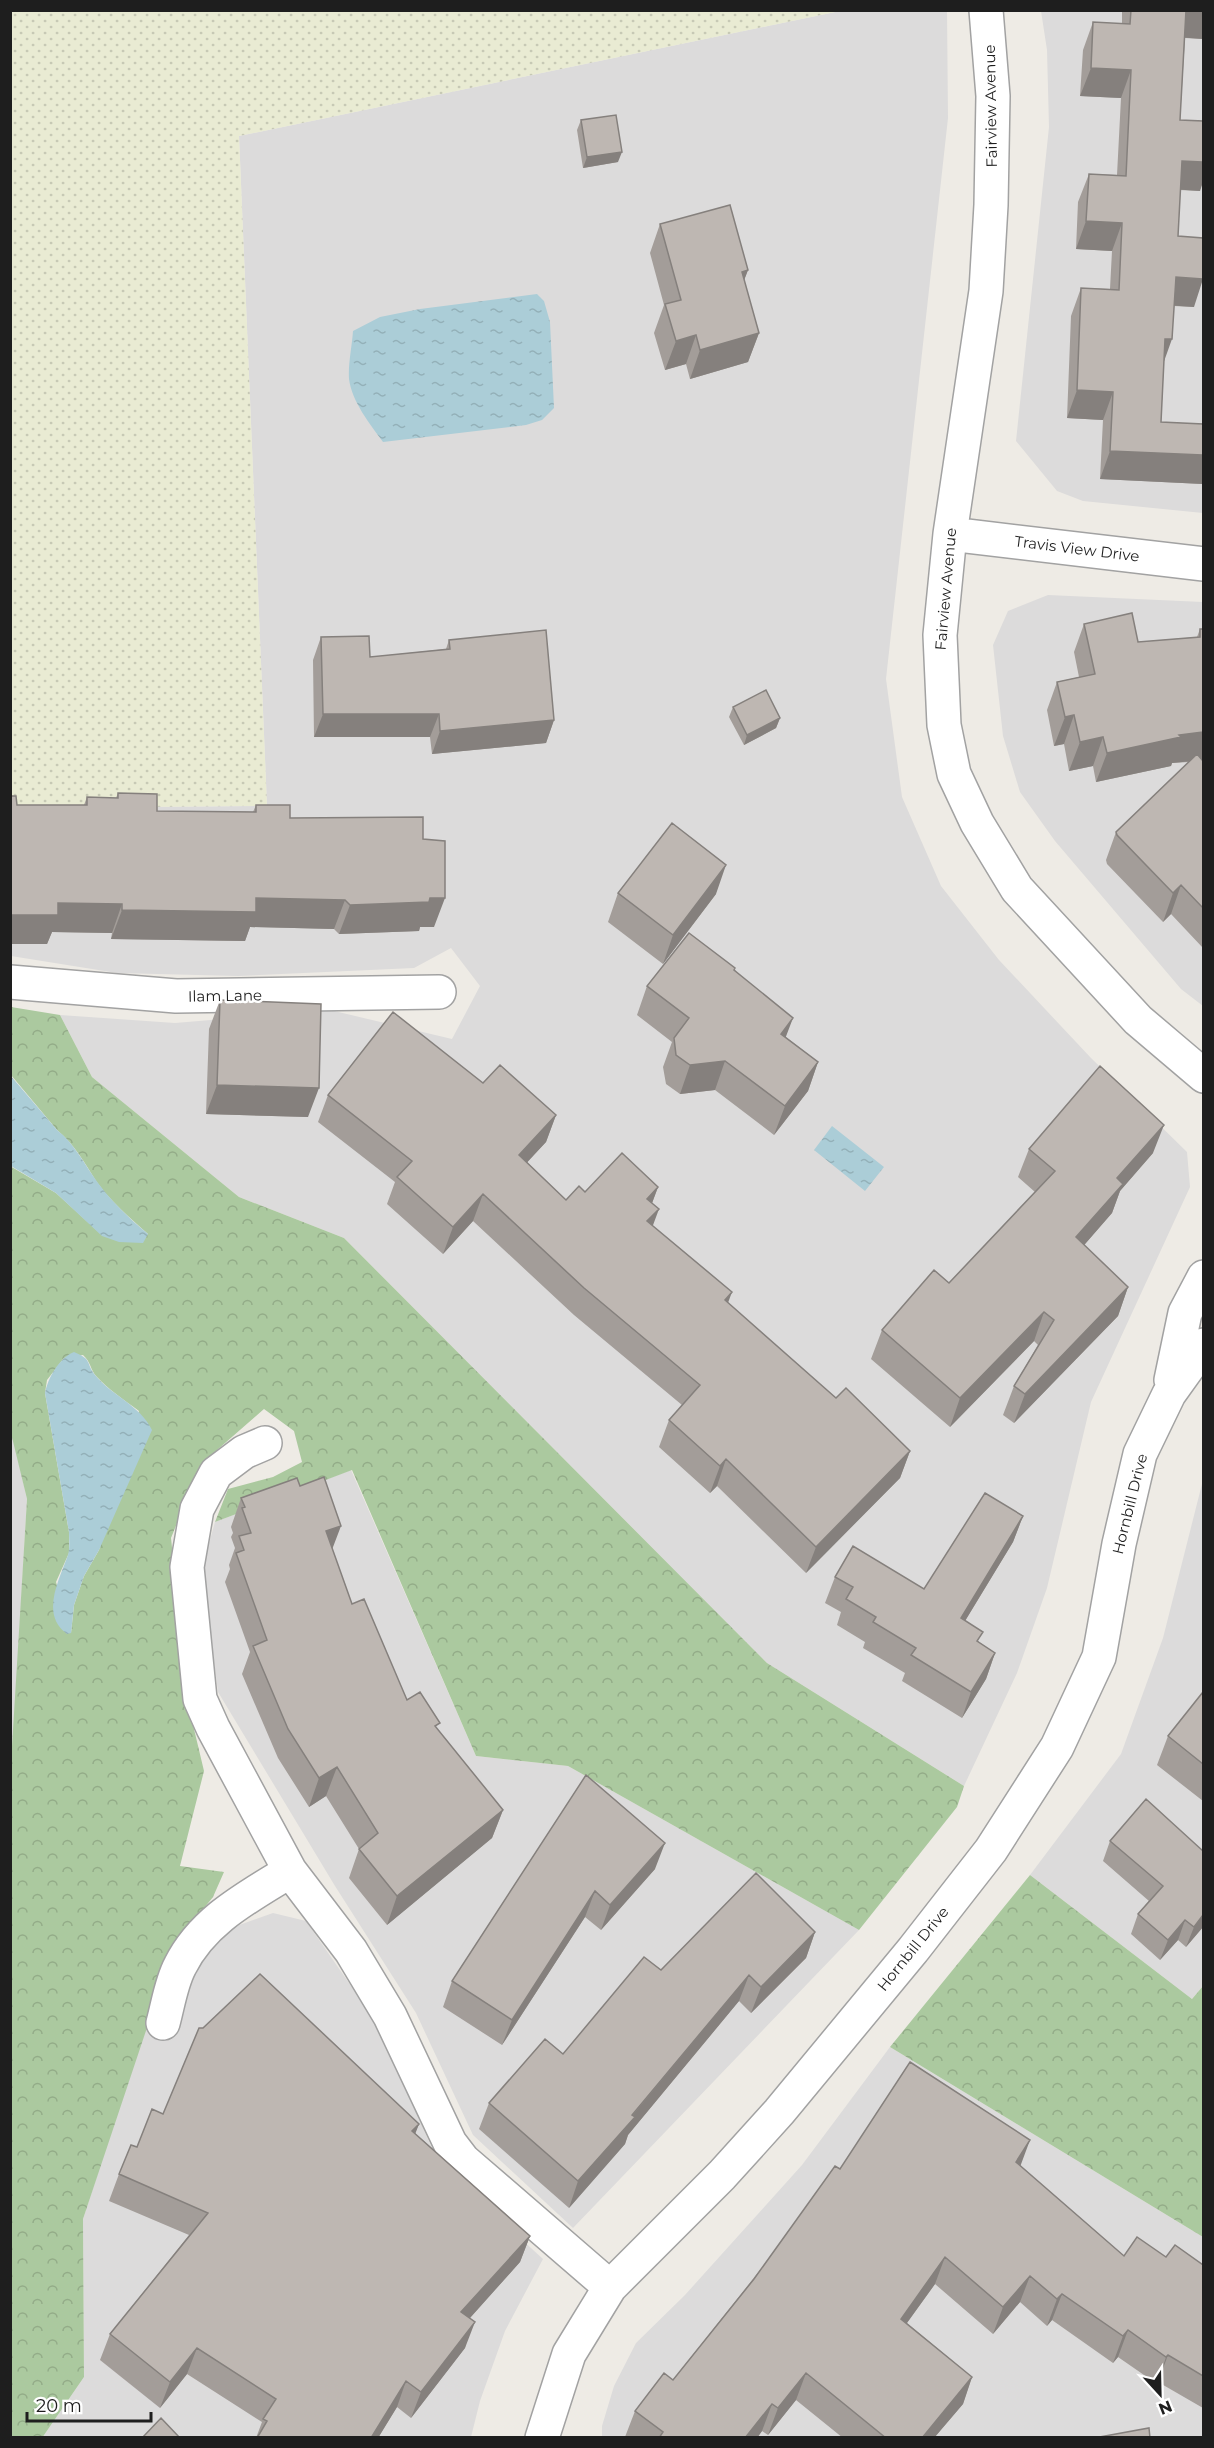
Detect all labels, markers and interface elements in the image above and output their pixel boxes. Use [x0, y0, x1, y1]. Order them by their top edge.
street label: Fairview Avenue [980, 44, 1001, 168]
street label: Fairview Avenue [931, 527, 960, 651]
street label: Travis View Drive [1014, 531, 1140, 566]
street label: Ilam Lane [188, 985, 262, 1006]
street label: Hornbill Drive [1108, 1452, 1151, 1556]
street label: Hornbill Drive [873, 1903, 952, 1995]
north arrow [1130, 2364, 1190, 2424]
scale bar [27, 2385, 152, 2423]
text: 20 m [36, 2395, 82, 2417]
text: N [1156, 2396, 1175, 2419]

